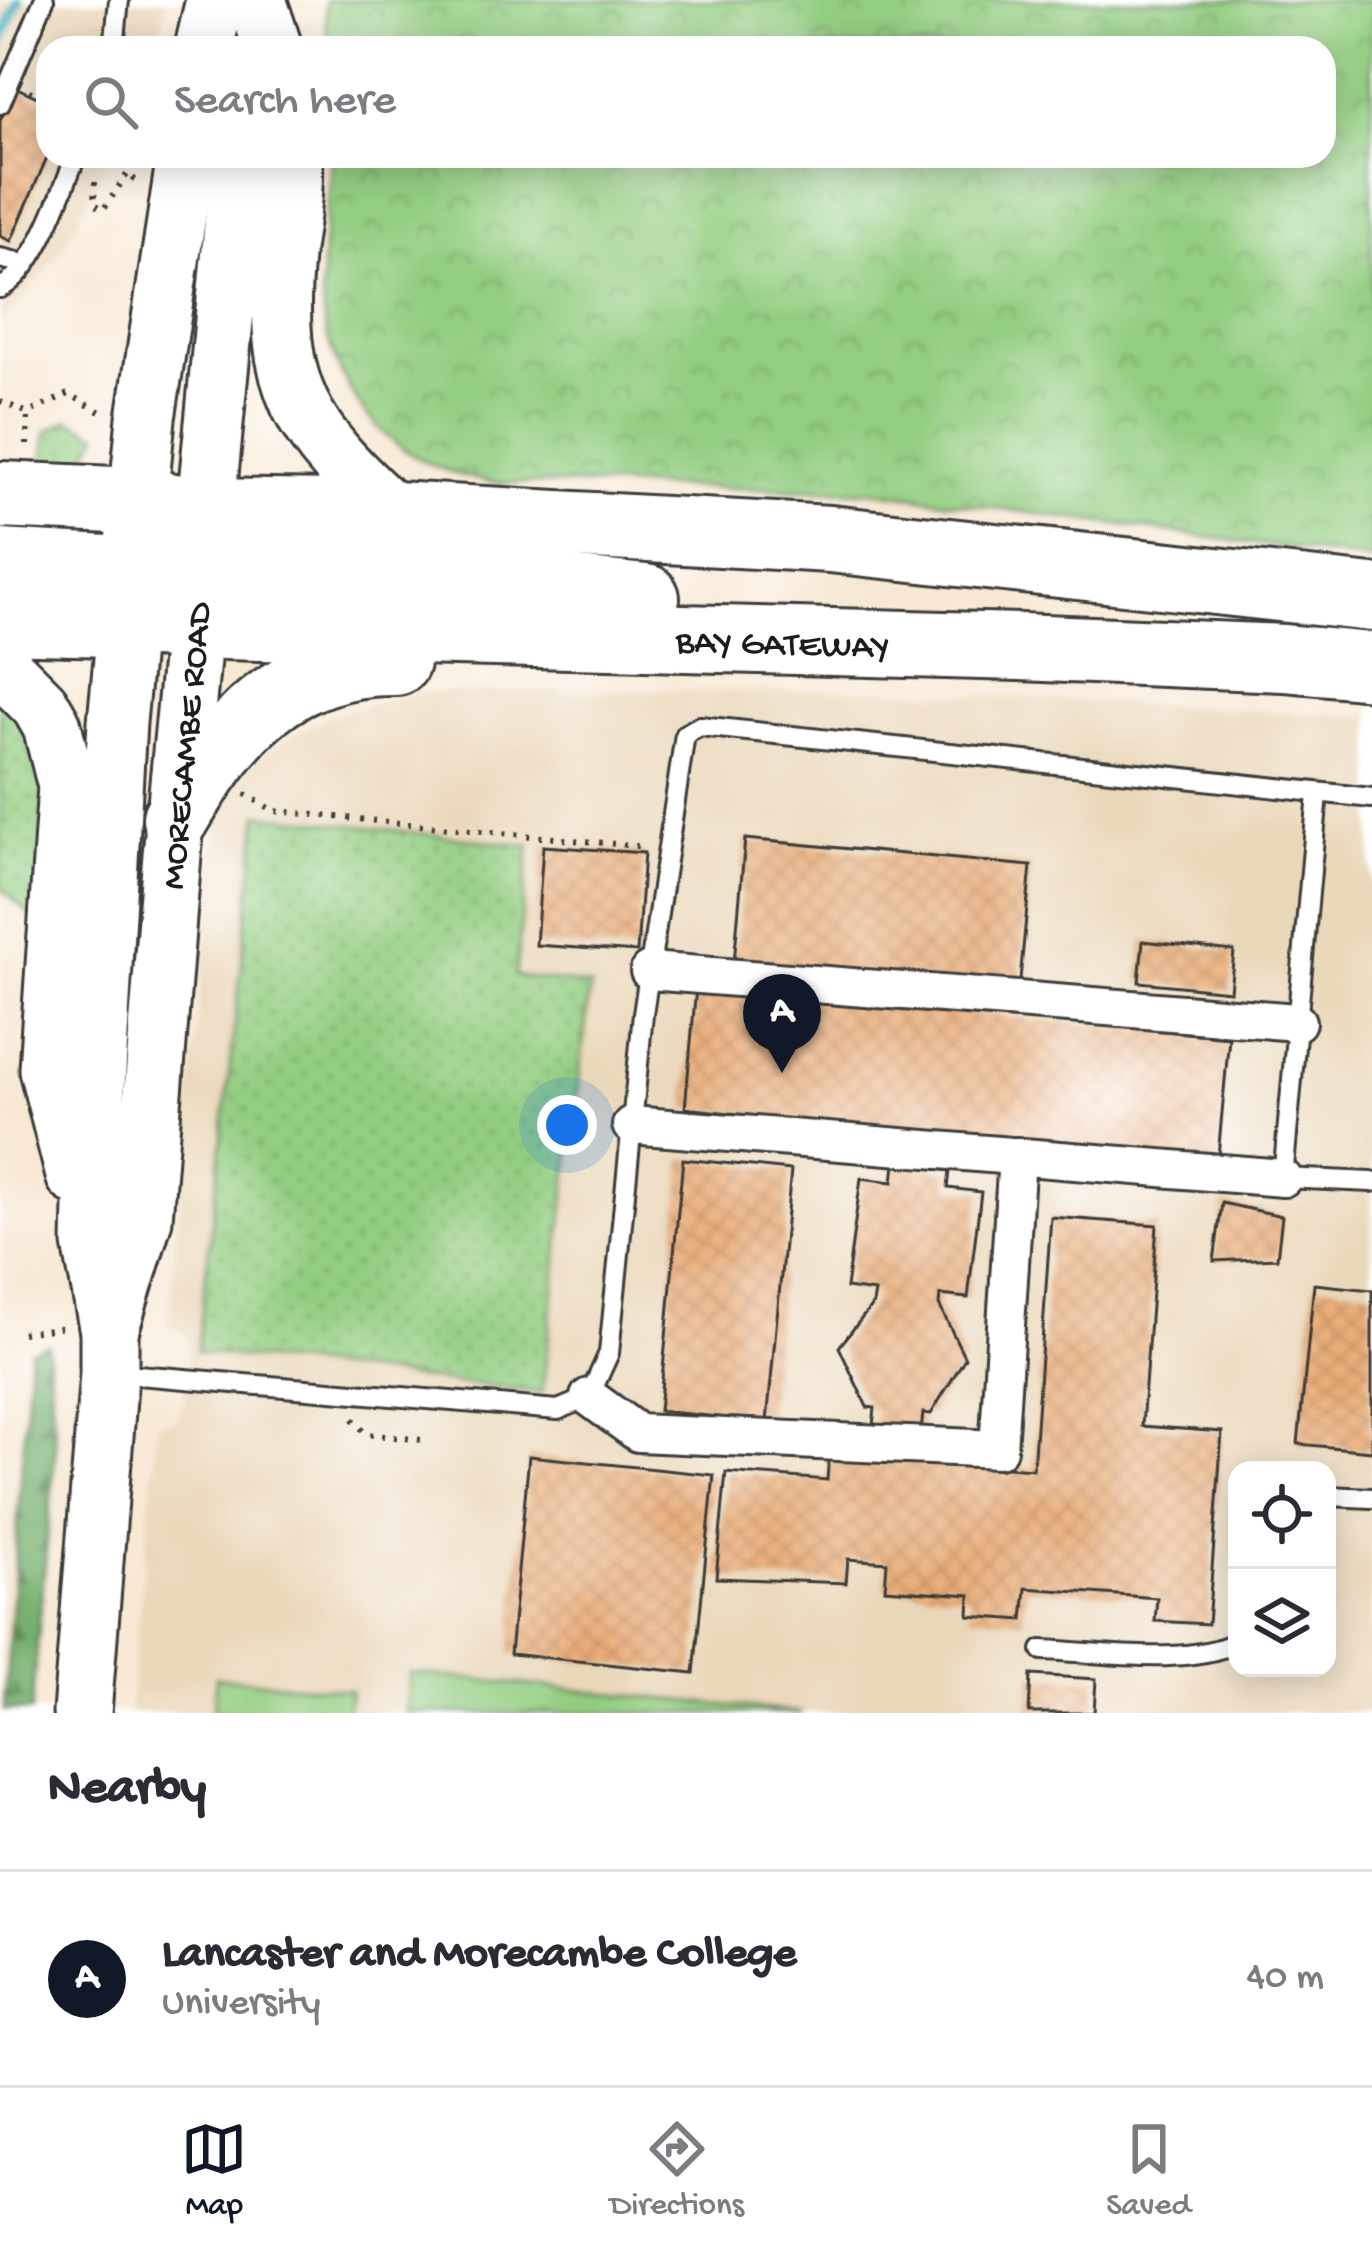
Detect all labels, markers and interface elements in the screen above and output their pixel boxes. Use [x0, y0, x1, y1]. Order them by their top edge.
search box [36, 36, 1336, 168]
icon: search [78, 69, 144, 135]
text: Search here [174, 76, 396, 129]
street label: MORECAMBE ROAD [154, 600, 225, 891]
street label: BAY GATEWAY [674, 623, 890, 672]
pin: A [743, 974, 821, 1073]
your location [537, 1095, 597, 1155]
map controls [1228, 1461, 1336, 1677]
button: locate [1228, 1461, 1336, 1569]
button: layers [1228, 1569, 1336, 1677]
text: Nearby [48, 1761, 206, 1821]
text: Lancaster and Morecambe College [162, 1929, 796, 1982]
text: A [75, 1956, 99, 2002]
text: 40 m [1246, 1956, 1324, 2002]
text: University [162, 1982, 321, 2028]
tab: Map [181, 2116, 247, 2226]
tab: Directions [610, 2116, 744, 2226]
tab: Saved [1106, 2116, 1191, 2226]

